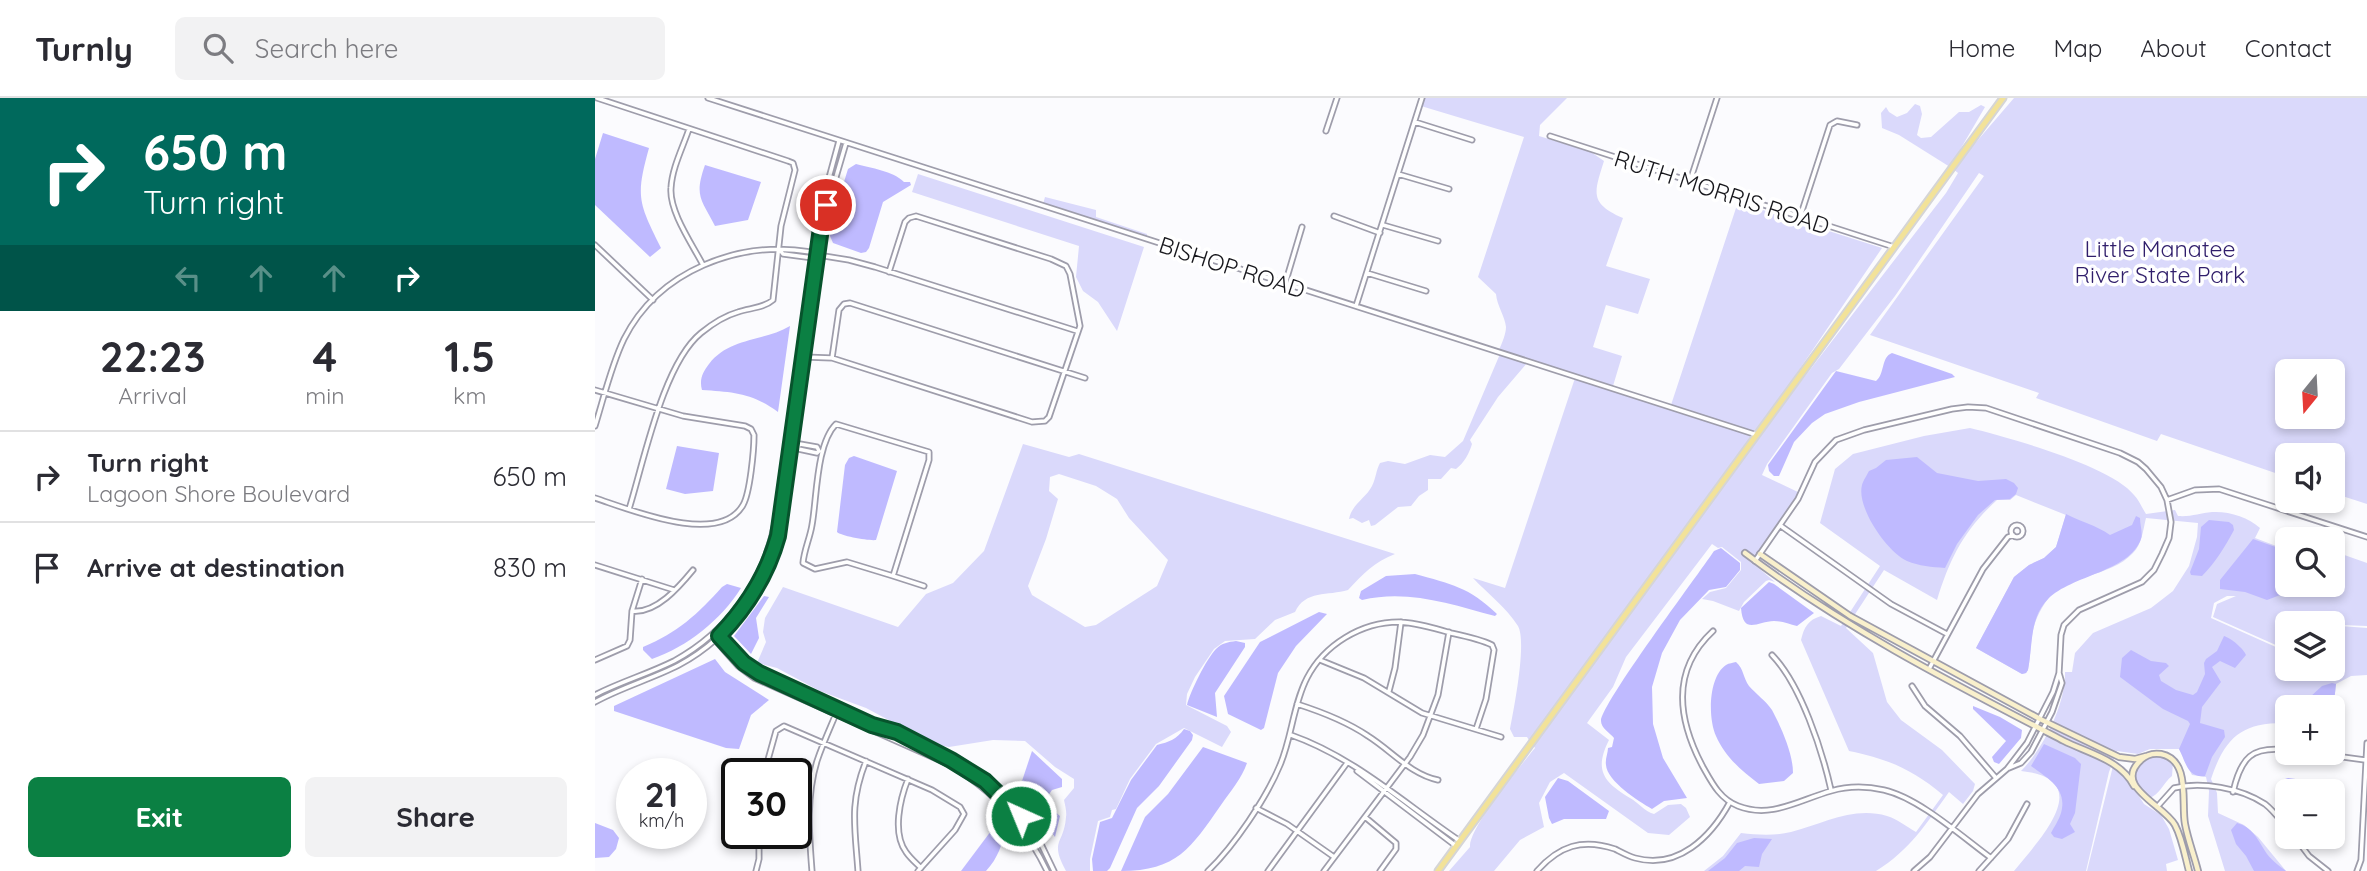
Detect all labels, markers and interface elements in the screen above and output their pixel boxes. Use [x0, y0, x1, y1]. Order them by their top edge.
search box [175, 17, 665, 80]
text: Turnly [35, 28, 133, 69]
icon: search [199, 29, 237, 67]
text: Search here [255, 32, 398, 65]
text: Home [1948, 33, 2015, 63]
text: Map [2053, 33, 2102, 63]
text: About [2140, 33, 2207, 63]
text: Contact [2245, 33, 2332, 63]
text: 650 m [143, 121, 287, 182]
icon: right [28, 126, 119, 217]
street label: RUTH MORRIS ROAD [1611, 143, 1833, 241]
pin [796, 175, 856, 235]
text: Turn right [143, 182, 284, 222]
icon: arrive [807, 186, 845, 224]
street label: BISHOP ROAD [1155, 230, 1309, 304]
park label: Little Manatee River State Park [2075, 234, 2245, 289]
icon: left [169, 259, 207, 297]
icon: ahead [242, 259, 280, 297]
icon: ahead [315, 259, 353, 297]
icon: right [388, 259, 426, 297]
text: 22:23 [100, 330, 205, 383]
text: 4 [313, 330, 337, 383]
text: 1.5 [444, 330, 495, 383]
north arrow [2275, 359, 2345, 429]
map controls [2275, 359, 2345, 849]
text: Arrival [118, 381, 187, 410]
text: min [305, 381, 344, 410]
text: km [453, 381, 486, 410]
button: sound [2275, 443, 2345, 513]
text: Turn right [87, 446, 209, 479]
icon: right [28, 458, 66, 496]
text: 650 m [493, 460, 567, 493]
text: Lagoon Shore Boulevard [87, 479, 350, 508]
button: search [2275, 527, 2345, 597]
icon: arrive [28, 549, 66, 587]
text: Arrive at destination [87, 551, 345, 584]
text: 830 m [493, 551, 567, 584]
button: layers [2275, 611, 2345, 681]
button: + [2275, 695, 2345, 765]
speed limit sign: 30 [721, 758, 812, 849]
text: 21 [645, 772, 678, 816]
button: Exit [28, 777, 291, 857]
button: Share [305, 777, 567, 857]
position arrow [984, 779, 1058, 853]
button: − [2275, 779, 2345, 849]
text: km/h [639, 809, 684, 832]

